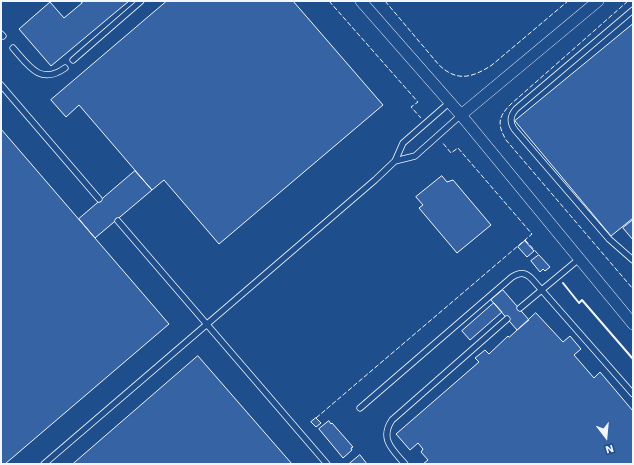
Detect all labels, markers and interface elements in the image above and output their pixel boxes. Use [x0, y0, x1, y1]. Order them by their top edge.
north arrow [586, 417, 626, 457]
text: N [604, 442, 615, 456]

